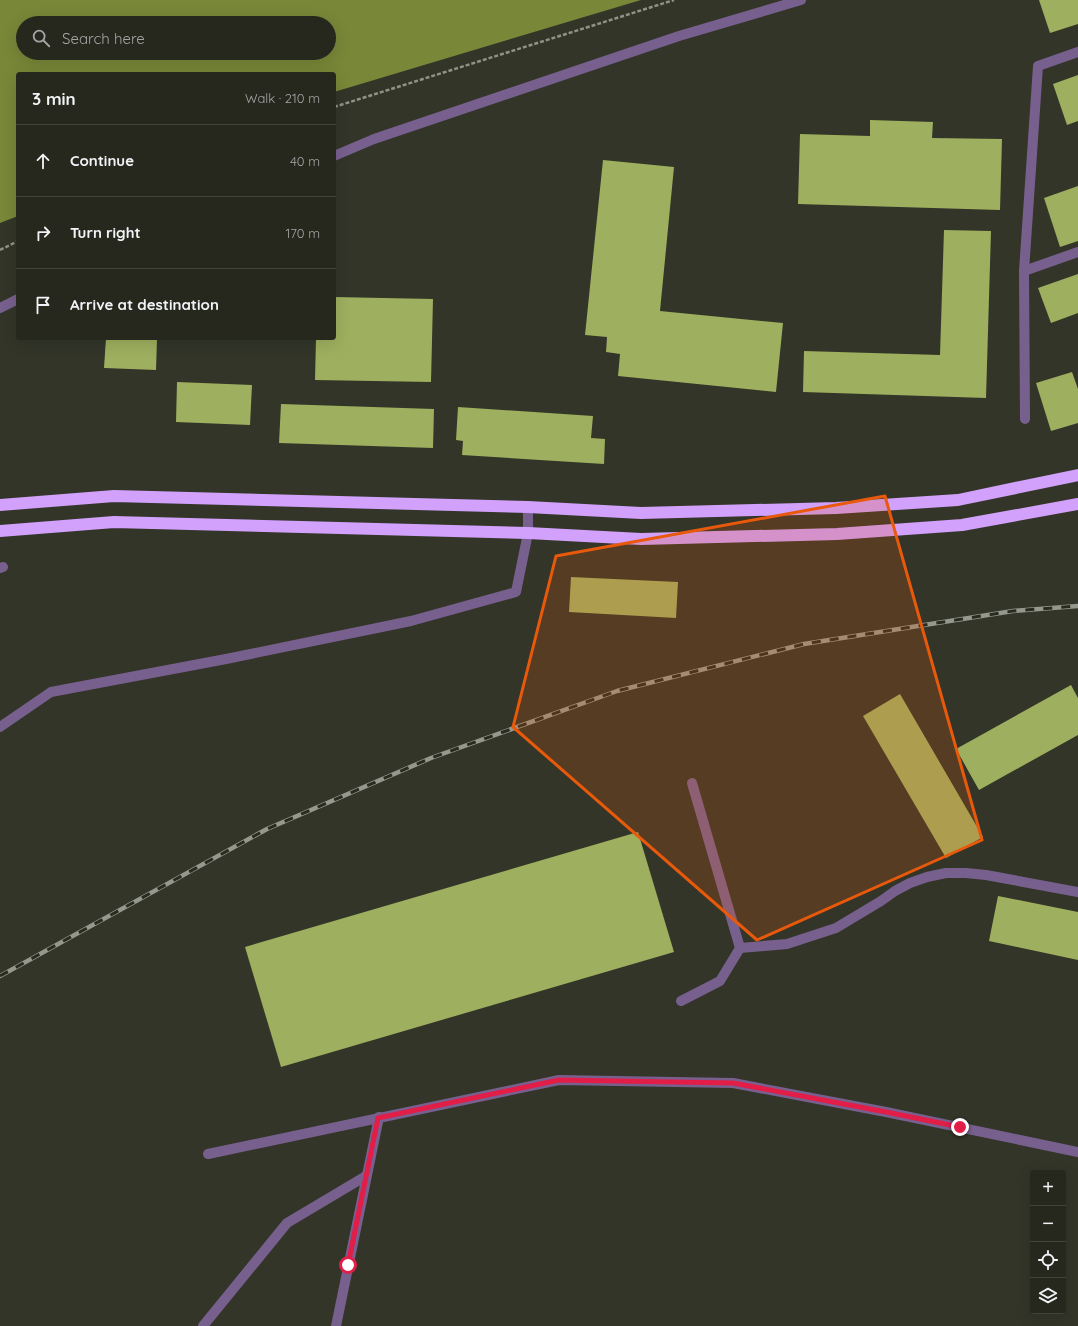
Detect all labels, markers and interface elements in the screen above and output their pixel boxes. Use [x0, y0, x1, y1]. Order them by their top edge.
search box [16, 16, 336, 60]
icon: search [30, 27, 52, 49]
text: Search here [62, 29, 145, 48]
text: 3 min [32, 88, 76, 109]
text: Walk · 210 m [245, 90, 320, 106]
icon: ahead [32, 150, 54, 172]
text: Continue [70, 151, 134, 170]
text: 40 m [290, 153, 320, 169]
icon: right [32, 222, 54, 244]
text: Turn right [70, 223, 141, 242]
text: 170 m [285, 225, 320, 241]
icon: arrive [32, 294, 54, 316]
text: Arrive at destination [70, 295, 219, 314]
route end [951, 1118, 969, 1136]
map controls [1030, 1170, 1066, 1314]
button: + [1030, 1170, 1066, 1206]
button: − [1030, 1206, 1066, 1242]
button: locate [1030, 1242, 1066, 1278]
route start [339, 1256, 357, 1274]
button: layers [1030, 1278, 1066, 1314]

